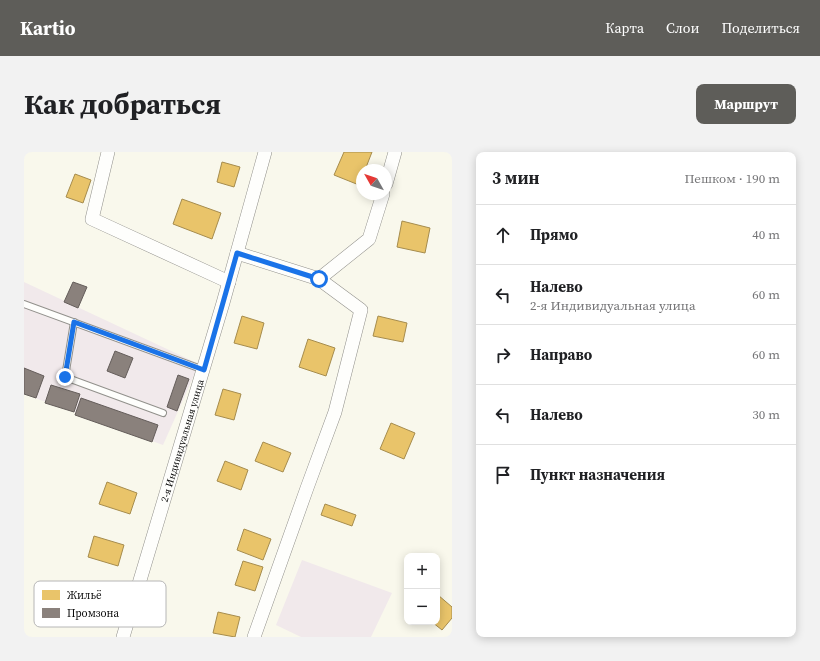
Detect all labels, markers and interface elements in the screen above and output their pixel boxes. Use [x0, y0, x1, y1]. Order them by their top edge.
text: Kartio [20, 15, 76, 41]
text: Карта [605, 18, 644, 38]
text: Слои [666, 18, 700, 38]
text: Поделиться [722, 18, 800, 38]
button: Маршрут [696, 84, 796, 124]
text: Как добраться [24, 85, 221, 123]
north arrow [356, 164, 392, 200]
text: 3 мин [492, 166, 540, 190]
text: Пешком · 190 m [685, 170, 780, 187]
icon: ahead [492, 224, 514, 246]
text: Прямо [530, 224, 578, 245]
text: 40 m [752, 226, 780, 243]
route start [310, 270, 328, 288]
text: Налево [530, 276, 583, 297]
icon: left [492, 284, 514, 306]
text: 60 m [752, 286, 780, 303]
text: 2-я Индивидуальная улица [530, 297, 696, 314]
icon: right [492, 344, 514, 366]
text: Направо [530, 344, 592, 365]
text: 60 m [752, 346, 780, 363]
route end [56, 368, 74, 386]
street label: 2-я Индивидуальная улица [158, 377, 207, 504]
icon: left [492, 404, 514, 426]
text: Налево [530, 404, 583, 425]
text: 30 m [752, 406, 780, 423]
icon: arrive [492, 464, 514, 486]
text: Пункт назначения [530, 464, 665, 485]
map controls [404, 553, 440, 625]
button: + [404, 553, 440, 589]
legend [34, 581, 166, 627]
text: Жильё [67, 588, 102, 603]
button: − [404, 589, 440, 625]
text: Промзона [67, 606, 120, 621]

